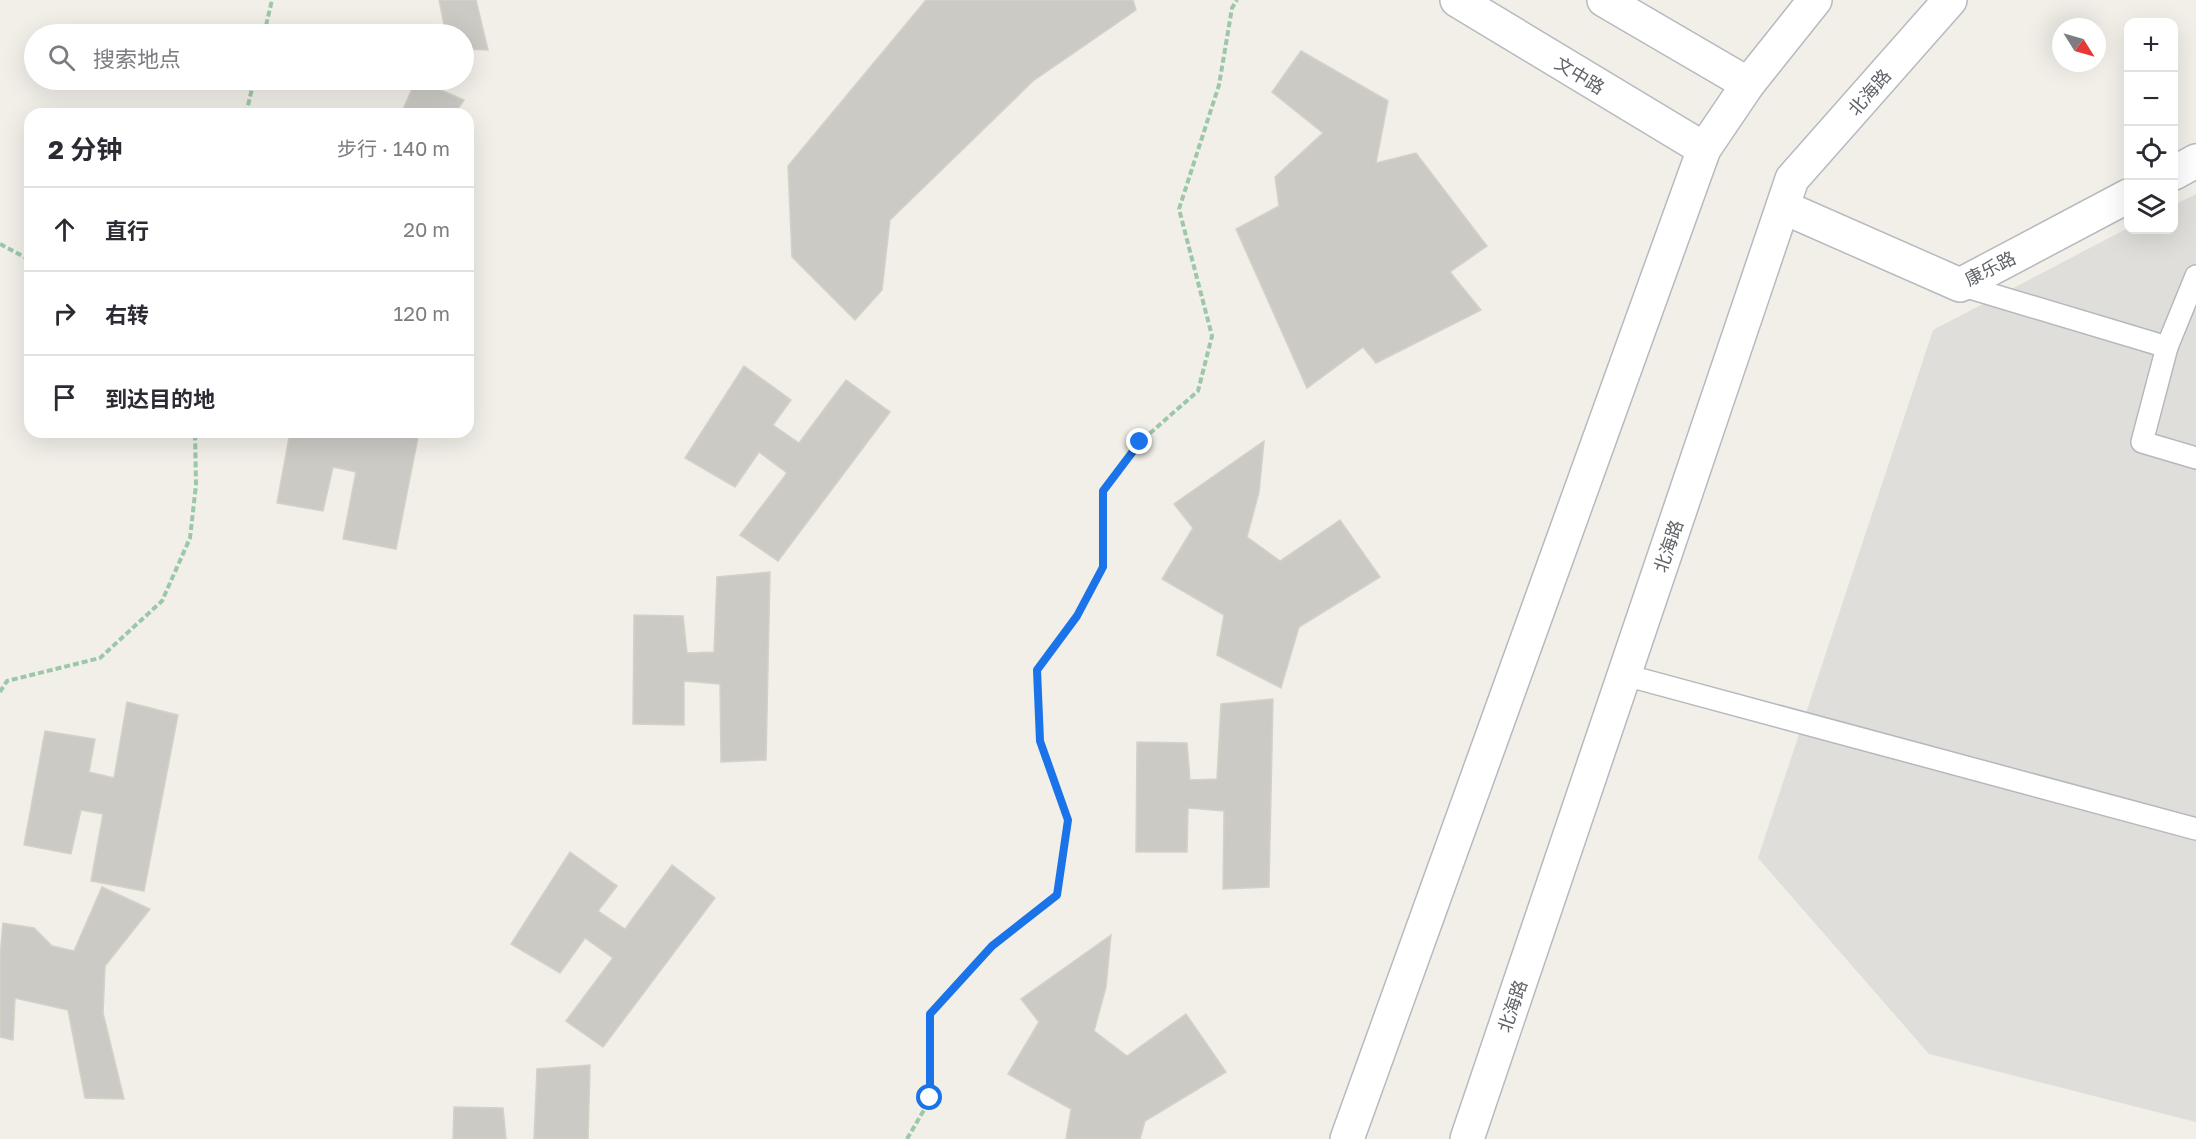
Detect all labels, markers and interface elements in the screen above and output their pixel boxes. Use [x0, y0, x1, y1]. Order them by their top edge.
north arrow [2052, 18, 2106, 72]
map controls [2124, 18, 2178, 234]
button: + [2124, 18, 2178, 72]
search box [24, 24, 474, 90]
icon: search [45, 41, 78, 74]
text: 搜索地点 [93, 45, 181, 72]
street label: 文中路 [1551, 52, 1609, 98]
street label: 北海路 [1843, 64, 1895, 120]
button: − [2124, 72, 2178, 126]
button: locate [2124, 126, 2178, 180]
text: 2 分钟 [48, 134, 122, 165]
text: 步行 · 140 m [337, 136, 450, 160]
button: layers [2124, 180, 2178, 234]
icon: ahead [48, 213, 81, 246]
text: 直行 [105, 217, 149, 244]
text: 20 m [403, 217, 450, 241]
street label: 康乐路 [1961, 246, 2019, 290]
icon: right [48, 297, 81, 330]
text: 右转 [105, 301, 149, 328]
text: 120 m [394, 301, 450, 325]
icon: arrive [48, 381, 81, 414]
text: 到达目的地 [105, 385, 215, 412]
route end [1126, 428, 1152, 454]
street label: 北海路 [1649, 517, 1687, 575]
street label: 北海路 [1493, 977, 1531, 1035]
route start [916, 1084, 942, 1110]

